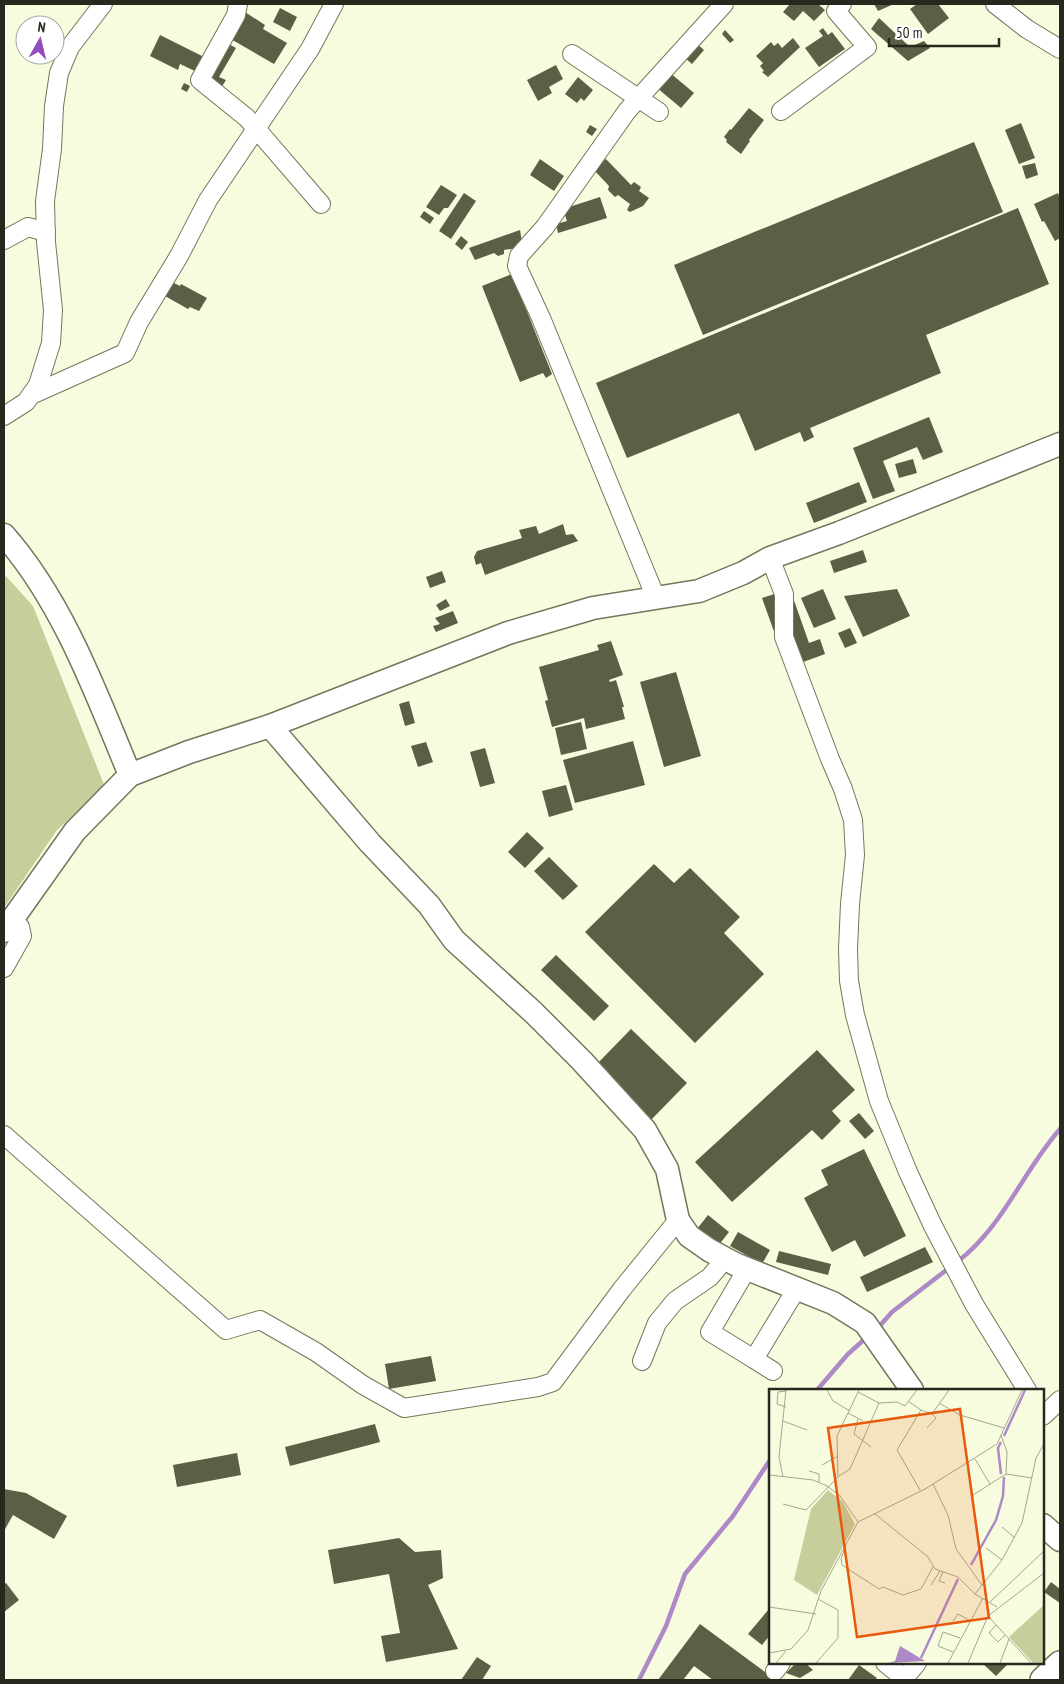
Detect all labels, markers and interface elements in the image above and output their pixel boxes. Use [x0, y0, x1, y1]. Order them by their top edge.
north arrow [15, 15, 65, 65]
scale bar [889, 15, 999, 47]
text: N [37, 18, 47, 37]
text: 50 m [896, 23, 922, 42]
inset map [769, 1389, 1044, 1664]

